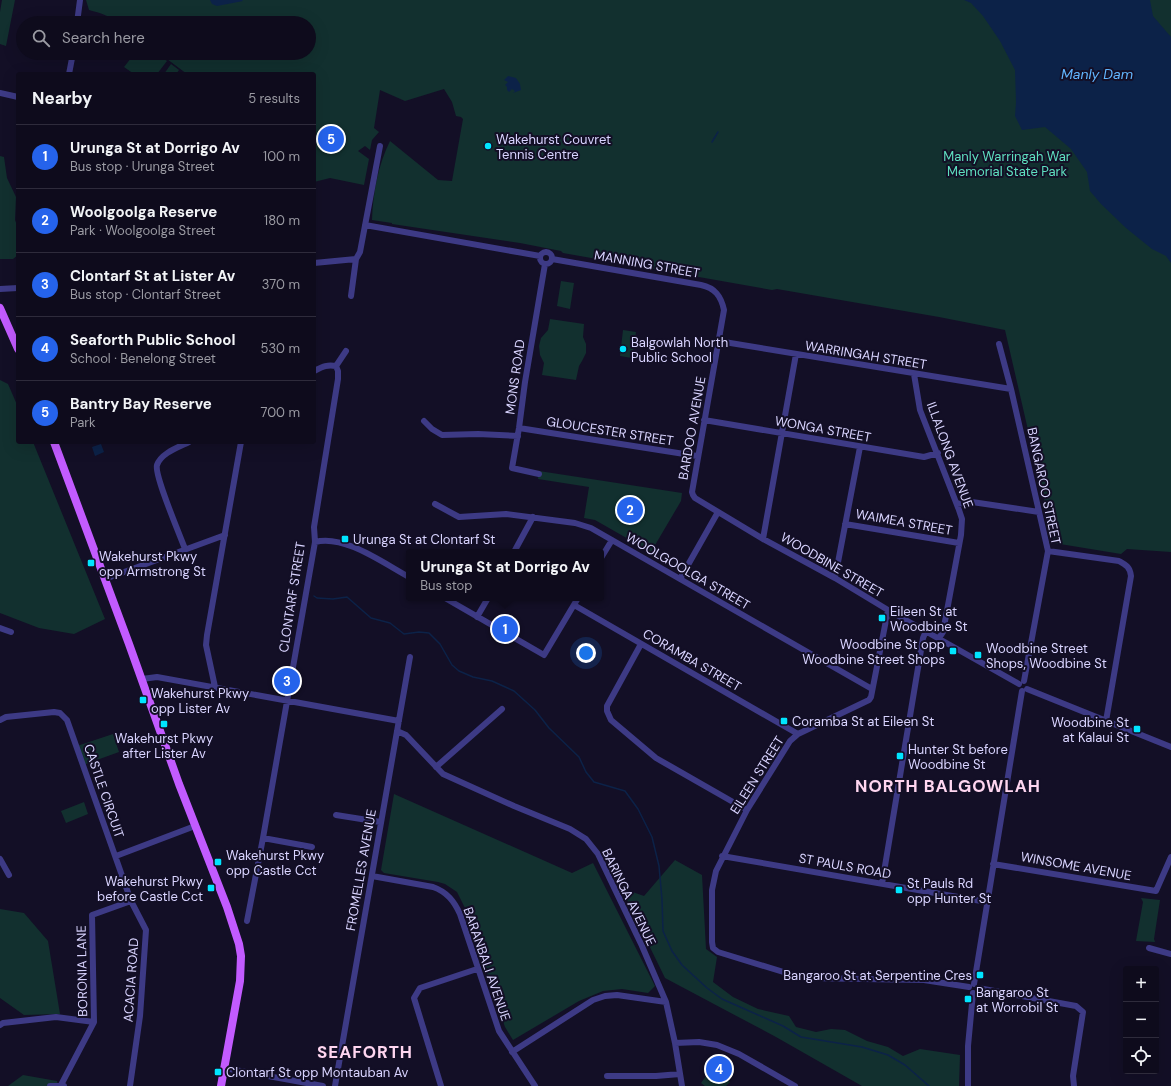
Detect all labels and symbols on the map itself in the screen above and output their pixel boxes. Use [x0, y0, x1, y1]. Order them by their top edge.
water label: Manly Dam [1061, 65, 1133, 83]
pin: 5 [318, 124, 344, 154]
place label: Wakehurst Couvret Tennis Centre [496, 131, 611, 163]
marker: Wakehurst Couvret Tennis Centre [483, 141, 493, 151]
park label: Manly Warringah War Memorial State Park [943, 148, 1071, 180]
street label: MANNING STREET [593, 246, 701, 282]
place label: Balgowlah North Public School [631, 334, 728, 366]
street label: WARRINGAH STREET [804, 337, 928, 373]
street label: MONS ROAD [501, 338, 529, 416]
marker: Balgowlah North Public School [618, 344, 628, 354]
street label: BARDOO AVENUE [675, 375, 709, 481]
street label: ILLALONG AVENUE [923, 399, 977, 511]
street label: WONGA STREET [773, 412, 873, 446]
street label: GLOUCESTER STREET [545, 413, 675, 449]
street label: BANGAROO STREET [1023, 426, 1065, 546]
pin: 2 [617, 495, 643, 525]
street label: WAIMEA STREET [854, 505, 954, 539]
street label: WOOLGOOLGA STREET [623, 528, 753, 614]
street label: WOODBINE STREET [777, 529, 887, 601]
place label: Urunga St at Clontarf St [353, 531, 495, 548]
marker: Urunga St at Clontarf St [340, 534, 350, 544]
street label: CLONTARF STREET [275, 540, 309, 654]
place label: Wakehurst Pkwy opp Armstrong St [99, 548, 206, 580]
marker: Wakehurst Pkwy opp Armstrong St [86, 558, 96, 568]
place label: Eileen St at Woodbine St [890, 603, 968, 635]
marker: Eileen St at Woodbine St [877, 613, 887, 623]
pin: 1 [492, 614, 518, 644]
street label: CORAMBA STREET [640, 625, 744, 695]
place label: Woodbine St opp Woodbine Street Shops [802, 636, 945, 668]
place label: Woodbine Street Shops, Woodbine St [986, 640, 1107, 672]
your location [576, 643, 596, 663]
marker: Woodbine St opp Woodbine Street Shops [948, 646, 958, 656]
marker: Woodbine Street Shops, Woodbine St [973, 650, 983, 660]
pin: 3 [274, 666, 300, 696]
place label: Wakehurst Pkwy opp Lister Av [151, 685, 249, 717]
marker: Wakehurst Pkwy opp Lister Av [138, 695, 148, 705]
place label: Coramba St at Eileen St [792, 713, 934, 730]
place label: Woodbine St at Kalaui St [1051, 714, 1129, 746]
marker: Coramba St at Eileen St [779, 716, 789, 726]
marker: Wakehurst Pkwy after Lister Av [159, 719, 169, 729]
marker: Woodbine St at Kalaui St [1132, 724, 1142, 734]
place label: Wakehurst Pkwy after Lister Av [115, 730, 213, 762]
street label: EILEEN STREET [726, 733, 788, 817]
place label: Hunter St before Woodbine St [908, 741, 1008, 773]
street label: CASTLE CIRCUIT [80, 742, 128, 840]
marker: Hunter St before Woodbine St [895, 751, 905, 761]
district label: NORTH BALGOWLAH [855, 775, 1041, 797]
street label: FROMELLES AVENUE [342, 808, 380, 932]
street label: BARINGA AVENUE [598, 846, 660, 948]
place label: Wakehurst Pkwy opp Castle Cct [226, 847, 324, 879]
street label: WINSOME AVENUE [1019, 848, 1133, 884]
street label: ST PAULS ROAD [798, 850, 893, 882]
marker: Wakehurst Pkwy opp Castle Cct [213, 857, 223, 867]
place label: Wakehurst Pkwy before Castle Cct [97, 873, 203, 905]
place label: St Pauls Rd opp Hunter St [907, 875, 991, 907]
marker: Wakehurst Pkwy before Castle Cct [206, 883, 216, 893]
marker: St Pauls Rd opp Hunter St [894, 885, 904, 895]
street label: BARANBALI AVENUE [459, 905, 515, 1023]
street label: BORONIA LANE [73, 925, 91, 1017]
street label: ACACIA ROAD [120, 937, 142, 1023]
place label: Bangaroo St at Serpentine Cres [783, 967, 972, 984]
marker: Bangaroo St at Serpentine Cres [975, 970, 985, 980]
place label: Bangaroo St at Worrobil St [976, 984, 1058, 1016]
marker: Bangaroo St at Worrobil St [963, 994, 973, 1004]
district label: SEAFORTH [317, 1041, 413, 1063]
pin: 4 [706, 1054, 732, 1084]
place label: Clontarf St opp Montauban Av [226, 1064, 409, 1081]
marker: Clontarf St opp Montauban Av [213, 1067, 223, 1077]

